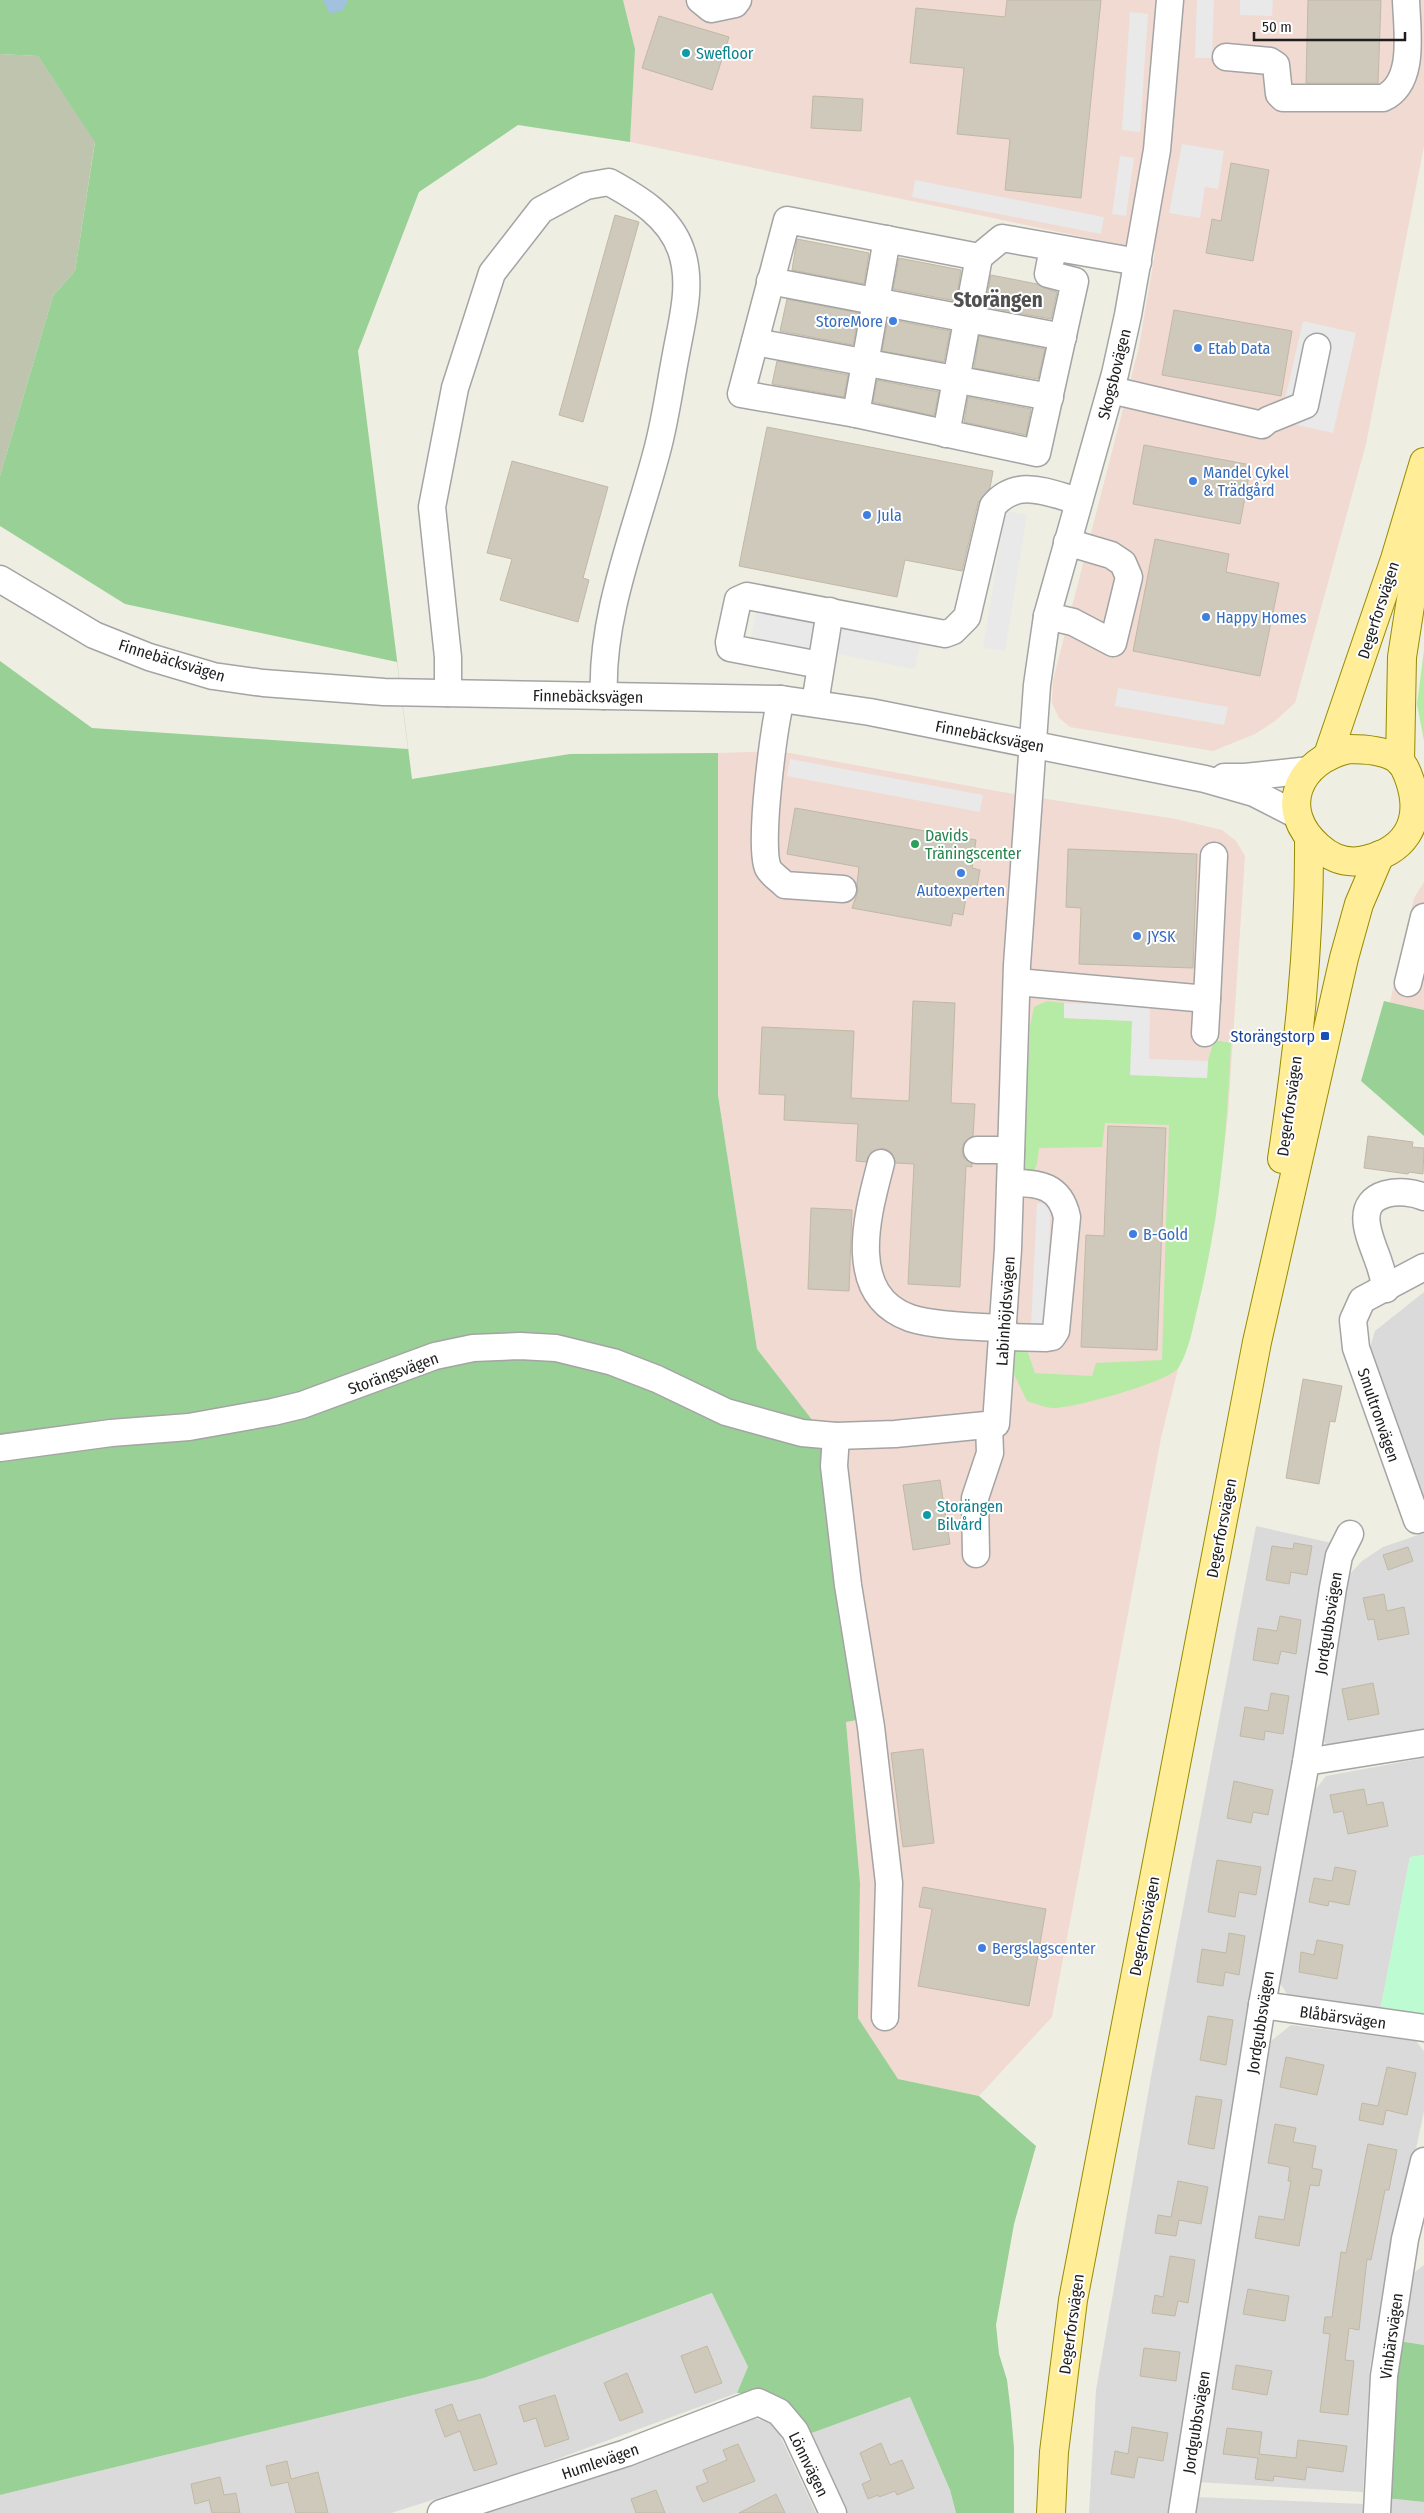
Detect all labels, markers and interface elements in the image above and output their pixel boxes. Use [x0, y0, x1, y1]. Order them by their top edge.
scale bar [1254, 10, 1405, 42]
text: 50 m [1262, 18, 1292, 36]
place label: Swefloor [696, 44, 754, 63]
marker: Swefloor [680, 47, 692, 59]
district label: Storängen [953, 287, 1043, 313]
place label: StoreMore [816, 312, 883, 331]
marker: StoreMore [887, 315, 899, 327]
street label: Skogsbovägen [1094, 327, 1135, 422]
place label: Etab Data [1208, 339, 1271, 358]
marker: Etab Data [1192, 342, 1204, 354]
place label: Mandel Cykel & Trädgård [1203, 463, 1289, 500]
marker: Mandel Cykel & Trädgård [1187, 475, 1199, 487]
place label: Jula [877, 506, 902, 525]
marker: Jula [861, 509, 873, 521]
street label: Degerforsvägen [1354, 559, 1403, 661]
place label: Happy Homes [1216, 608, 1307, 627]
marker: Happy Homes [1200, 611, 1212, 623]
street label: Finnebäcksvägen [116, 635, 227, 686]
street label: Finnebäcksvägen [533, 686, 643, 707]
street label: Finnebäcksvägen [934, 717, 1046, 756]
place label: Davids Träningscenter [925, 826, 1022, 863]
marker: Davids Träningscenter [909, 838, 921, 850]
marker: Autoexperten [955, 867, 967, 879]
place label: Autoexperten [917, 881, 1005, 900]
place label: JYSK [1147, 927, 1176, 946]
marker: JYSK [1131, 930, 1143, 942]
place label: Storängstorp [1231, 1027, 1315, 1046]
marker: Storängstorp [1319, 1030, 1331, 1042]
street label: Degerforsvägen [1273, 1055, 1306, 1158]
place label: B-Gold [1143, 1225, 1188, 1244]
marker: B-Gold [1127, 1228, 1139, 1240]
street label: Labinhöjdsvägen [992, 1255, 1019, 1367]
street label: Storängsvägen [345, 1348, 441, 1399]
street label: Smultronvägen [1354, 1366, 1403, 1465]
street label: Degerforsvägen [1203, 1477, 1240, 1580]
place label: Storängen Bilvård [937, 1497, 1003, 1534]
marker: Storängen Bilvård [921, 1509, 933, 1521]
street label: Jordgubbsvägen [1311, 1570, 1346, 1676]
street label: Degerforsvägen [1126, 1875, 1163, 1978]
place label: Bergslagscenter [992, 1939, 1096, 1958]
marker: Bergslagscenter [976, 1942, 988, 1954]
street label: Jordgubbsvägen [1243, 1969, 1278, 2075]
street label: Blåbärsvägen [1298, 2002, 1387, 2033]
street label: Degerforsvägen [1055, 2273, 1088, 2376]
street label: Vinbärsvägen [1376, 2292, 1407, 2380]
street label: Jordgubbsvägen [1179, 2369, 1214, 2475]
street label: Lönnvägen [785, 2429, 832, 2500]
street label: Humlevägen [559, 2439, 641, 2484]

